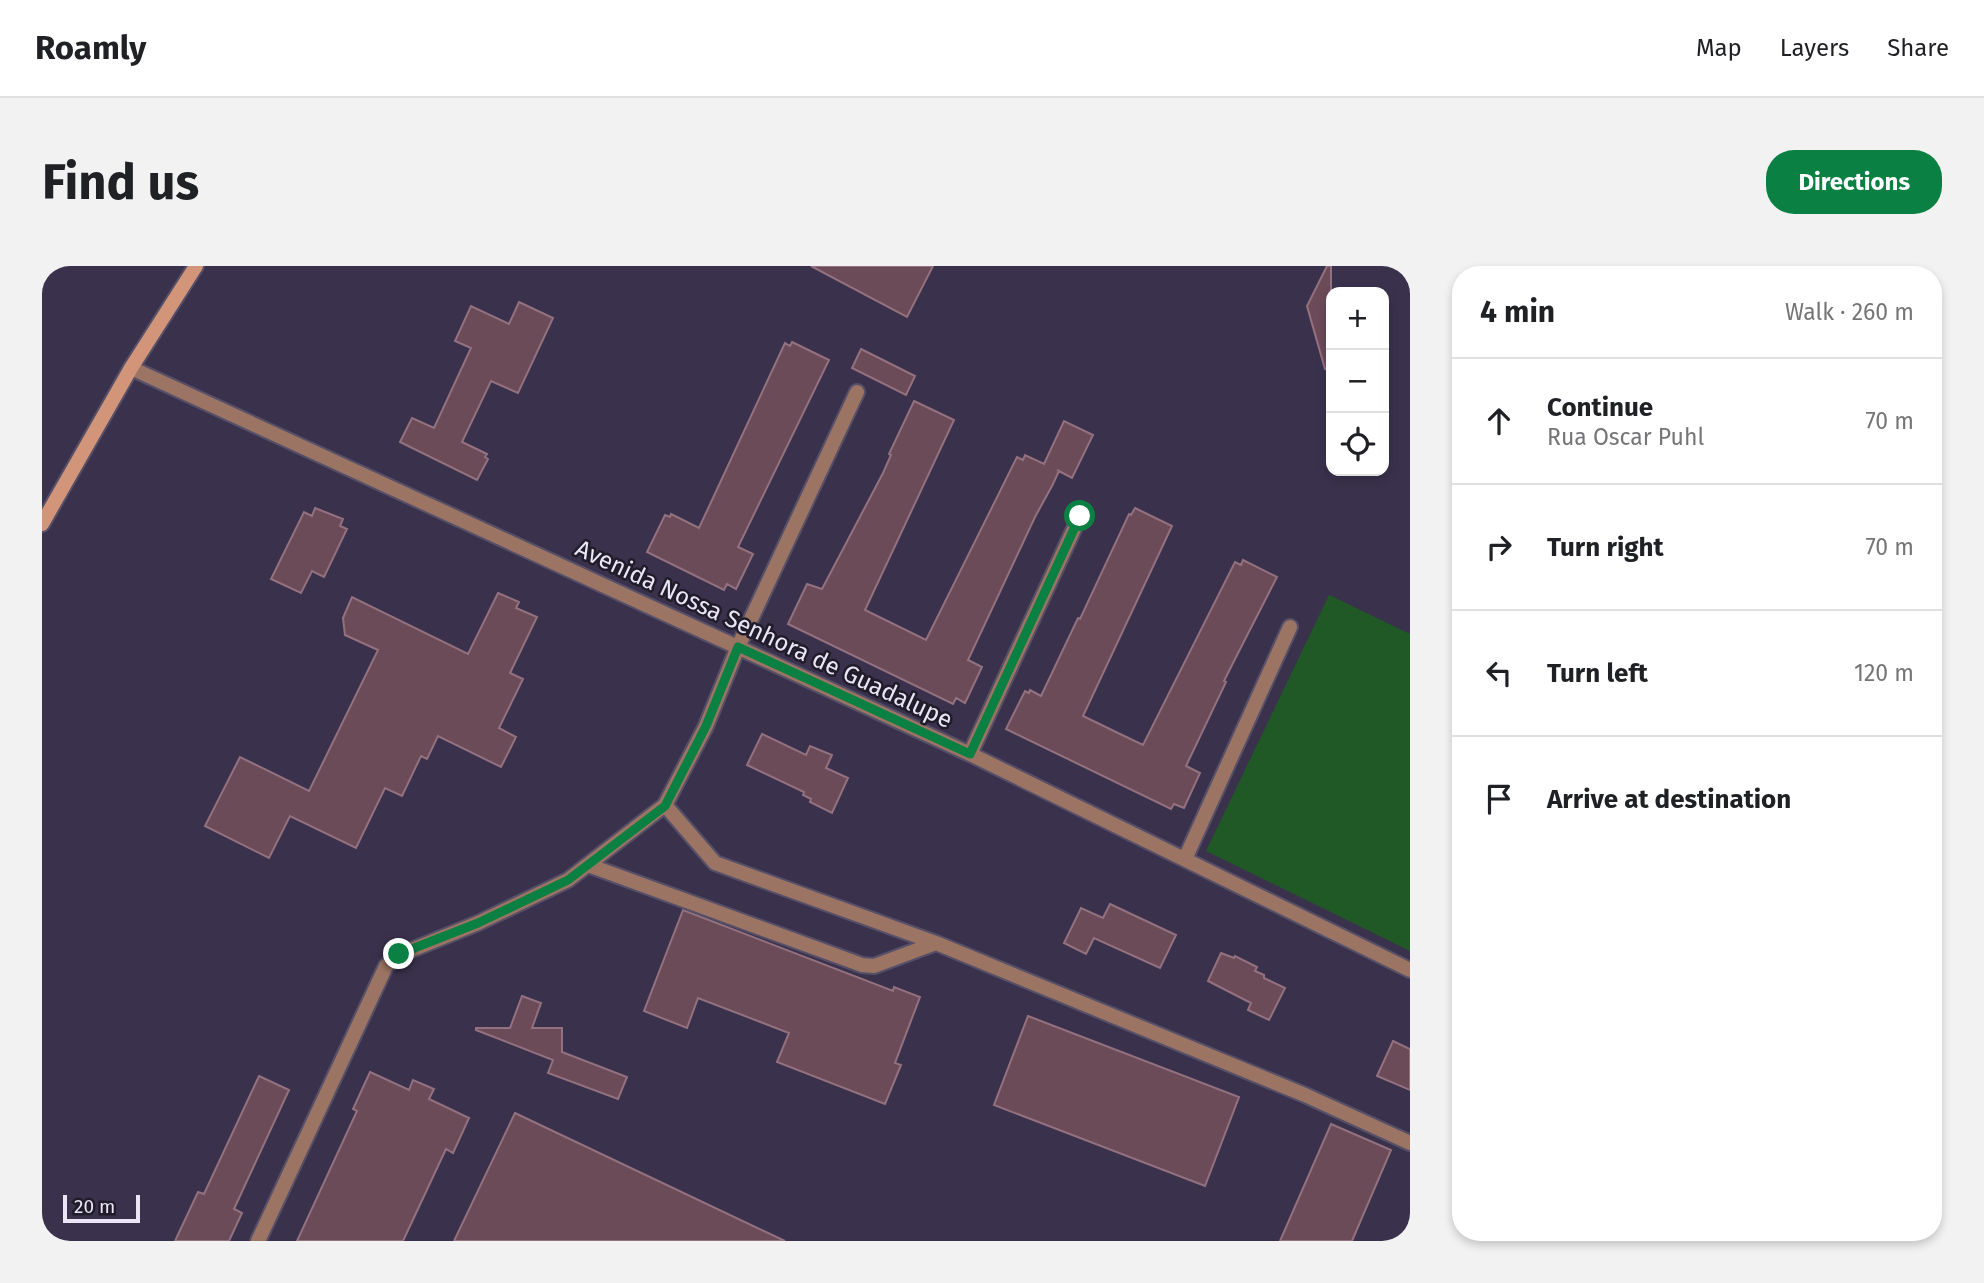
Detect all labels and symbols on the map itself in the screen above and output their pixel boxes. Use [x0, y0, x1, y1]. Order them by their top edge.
route start [1064, 500, 1095, 531]
street label: Avenida Nossa Senhora de Guadalupe [571, 534, 957, 734]
route end [383, 938, 414, 969]
scale bar [63, 1192, 140, 1224]

